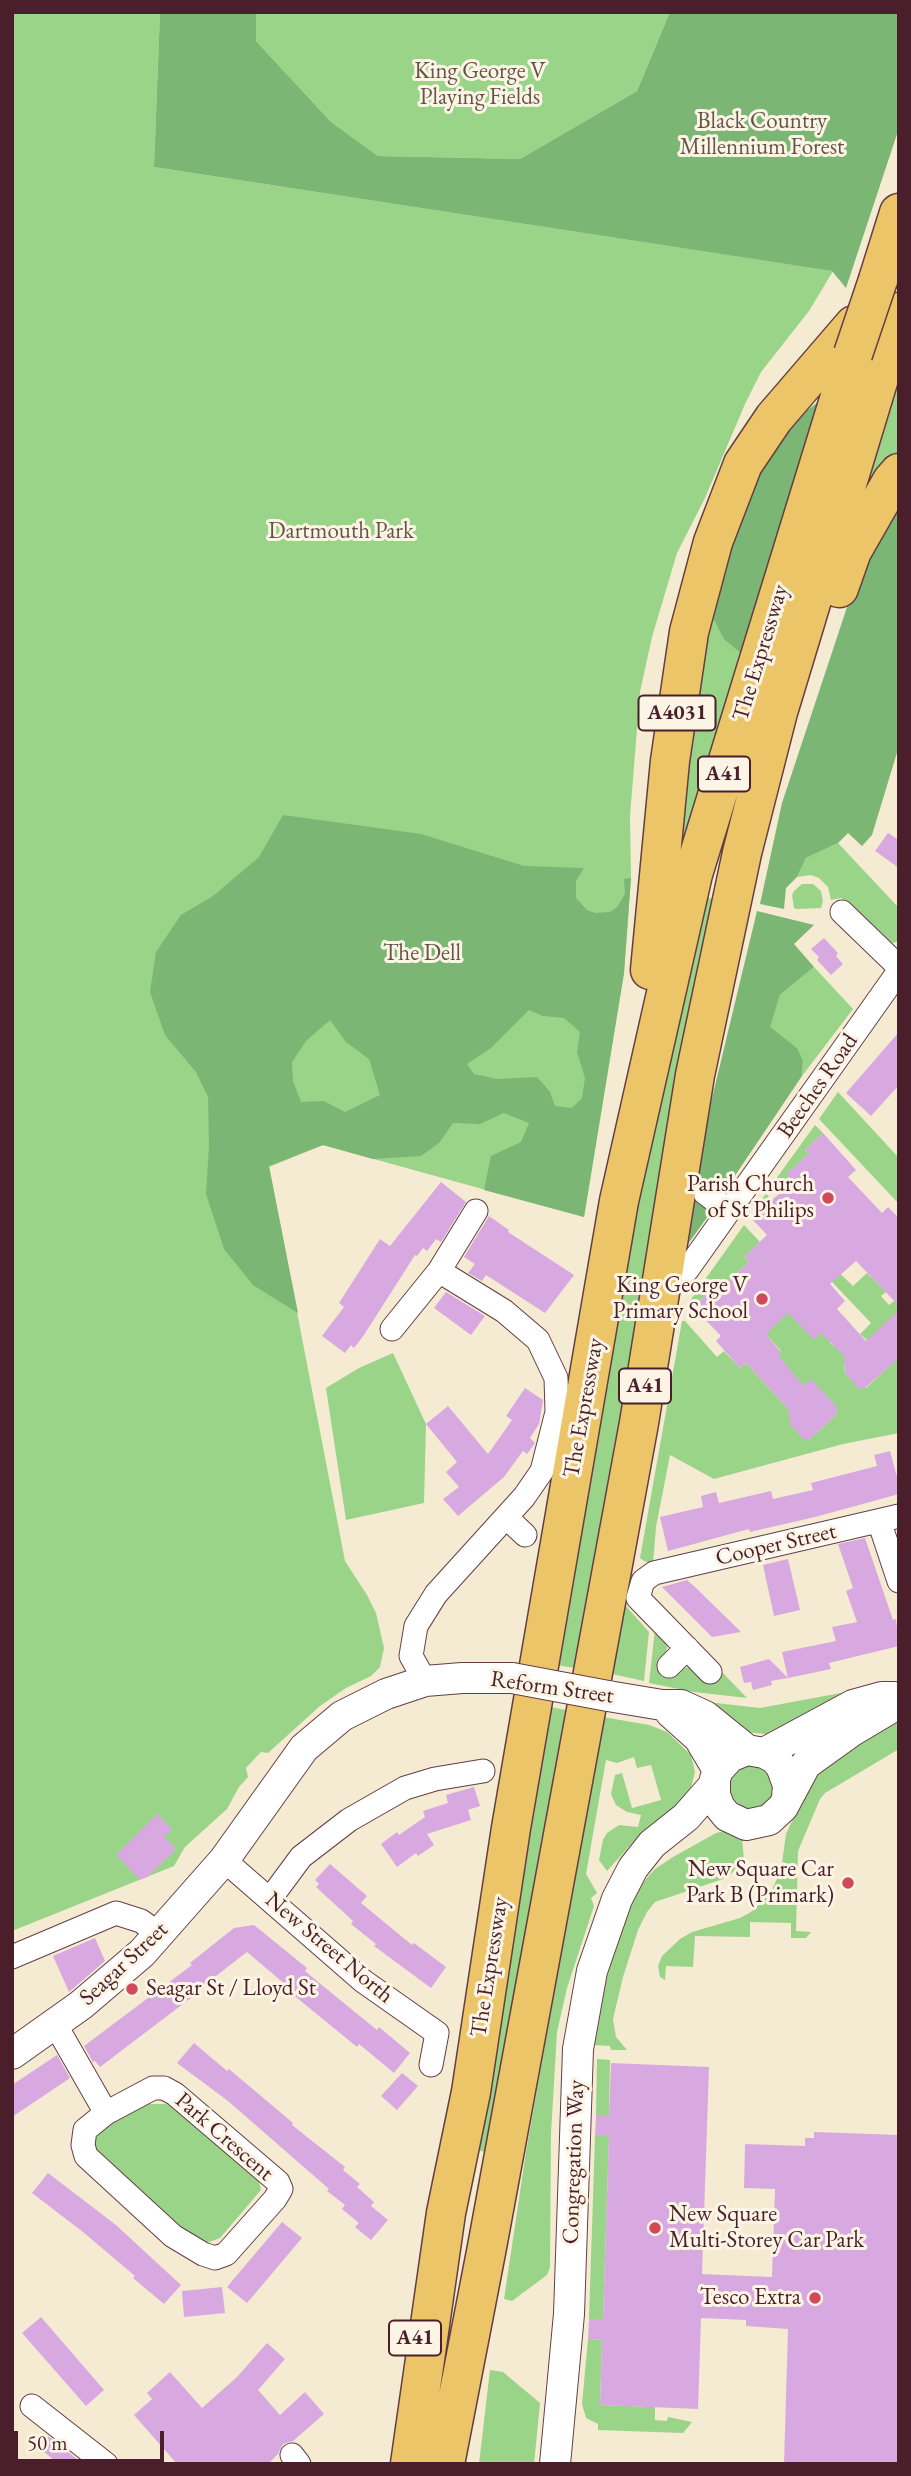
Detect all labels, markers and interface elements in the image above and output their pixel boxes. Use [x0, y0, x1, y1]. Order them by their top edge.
park label: King George V Playing Fields [414, 58, 546, 112]
park label: Black Country Millennium Forest [680, 108, 844, 162]
park label: Dartmouth Park [268, 518, 414, 546]
street label: The Expressway [727, 581, 795, 725]
road number: A4031 [638, 696, 716, 730]
road number: A41 [698, 756, 750, 792]
park label: The Dell [383, 940, 461, 968]
street label: Beeches Road [772, 1028, 864, 1144]
place label: Parish Church of St Philips [687, 1171, 814, 1225]
marker: Parish Church of St Philips [820, 1190, 836, 1206]
place label: King George V Primary School [613, 1272, 748, 1326]
marker: King George V Primary School [754, 1291, 770, 1307]
street label: The Expressway [558, 1336, 610, 1480]
road number: A41 [619, 1368, 671, 1404]
street label: Cooper Street [713, 1518, 839, 1572]
street label: Reform Street [489, 1666, 615, 1710]
place label: New Square Car Park B (Primark) [686, 1856, 834, 1910]
marker: New Square Car Park B (Primark) [840, 1875, 856, 1891]
street label: New Street North [259, 1886, 399, 2010]
street label: The Expressway [465, 1895, 515, 2039]
street label: Seagar Street [74, 1916, 174, 2012]
place label: Seagar St / Lloyd St [146, 1975, 316, 2003]
marker: Seagar St / Lloyd St [124, 1981, 140, 1997]
street label: Congregation Way [557, 2079, 591, 2245]
street label: Park Crescent [169, 2087, 279, 2187]
place label: New Square Multi-Storey Car Park [669, 2201, 864, 2255]
marker: New Square Multi-Storey Car Park [647, 2220, 663, 2236]
place label: Tesco Extra [700, 2284, 801, 2312]
marker: Tesco Extra [807, 2290, 823, 2306]
road number: A41 [389, 2320, 441, 2356]
scale bar [18, 2416, 168, 2460]
text: 50 m [27, 2429, 68, 2456]

